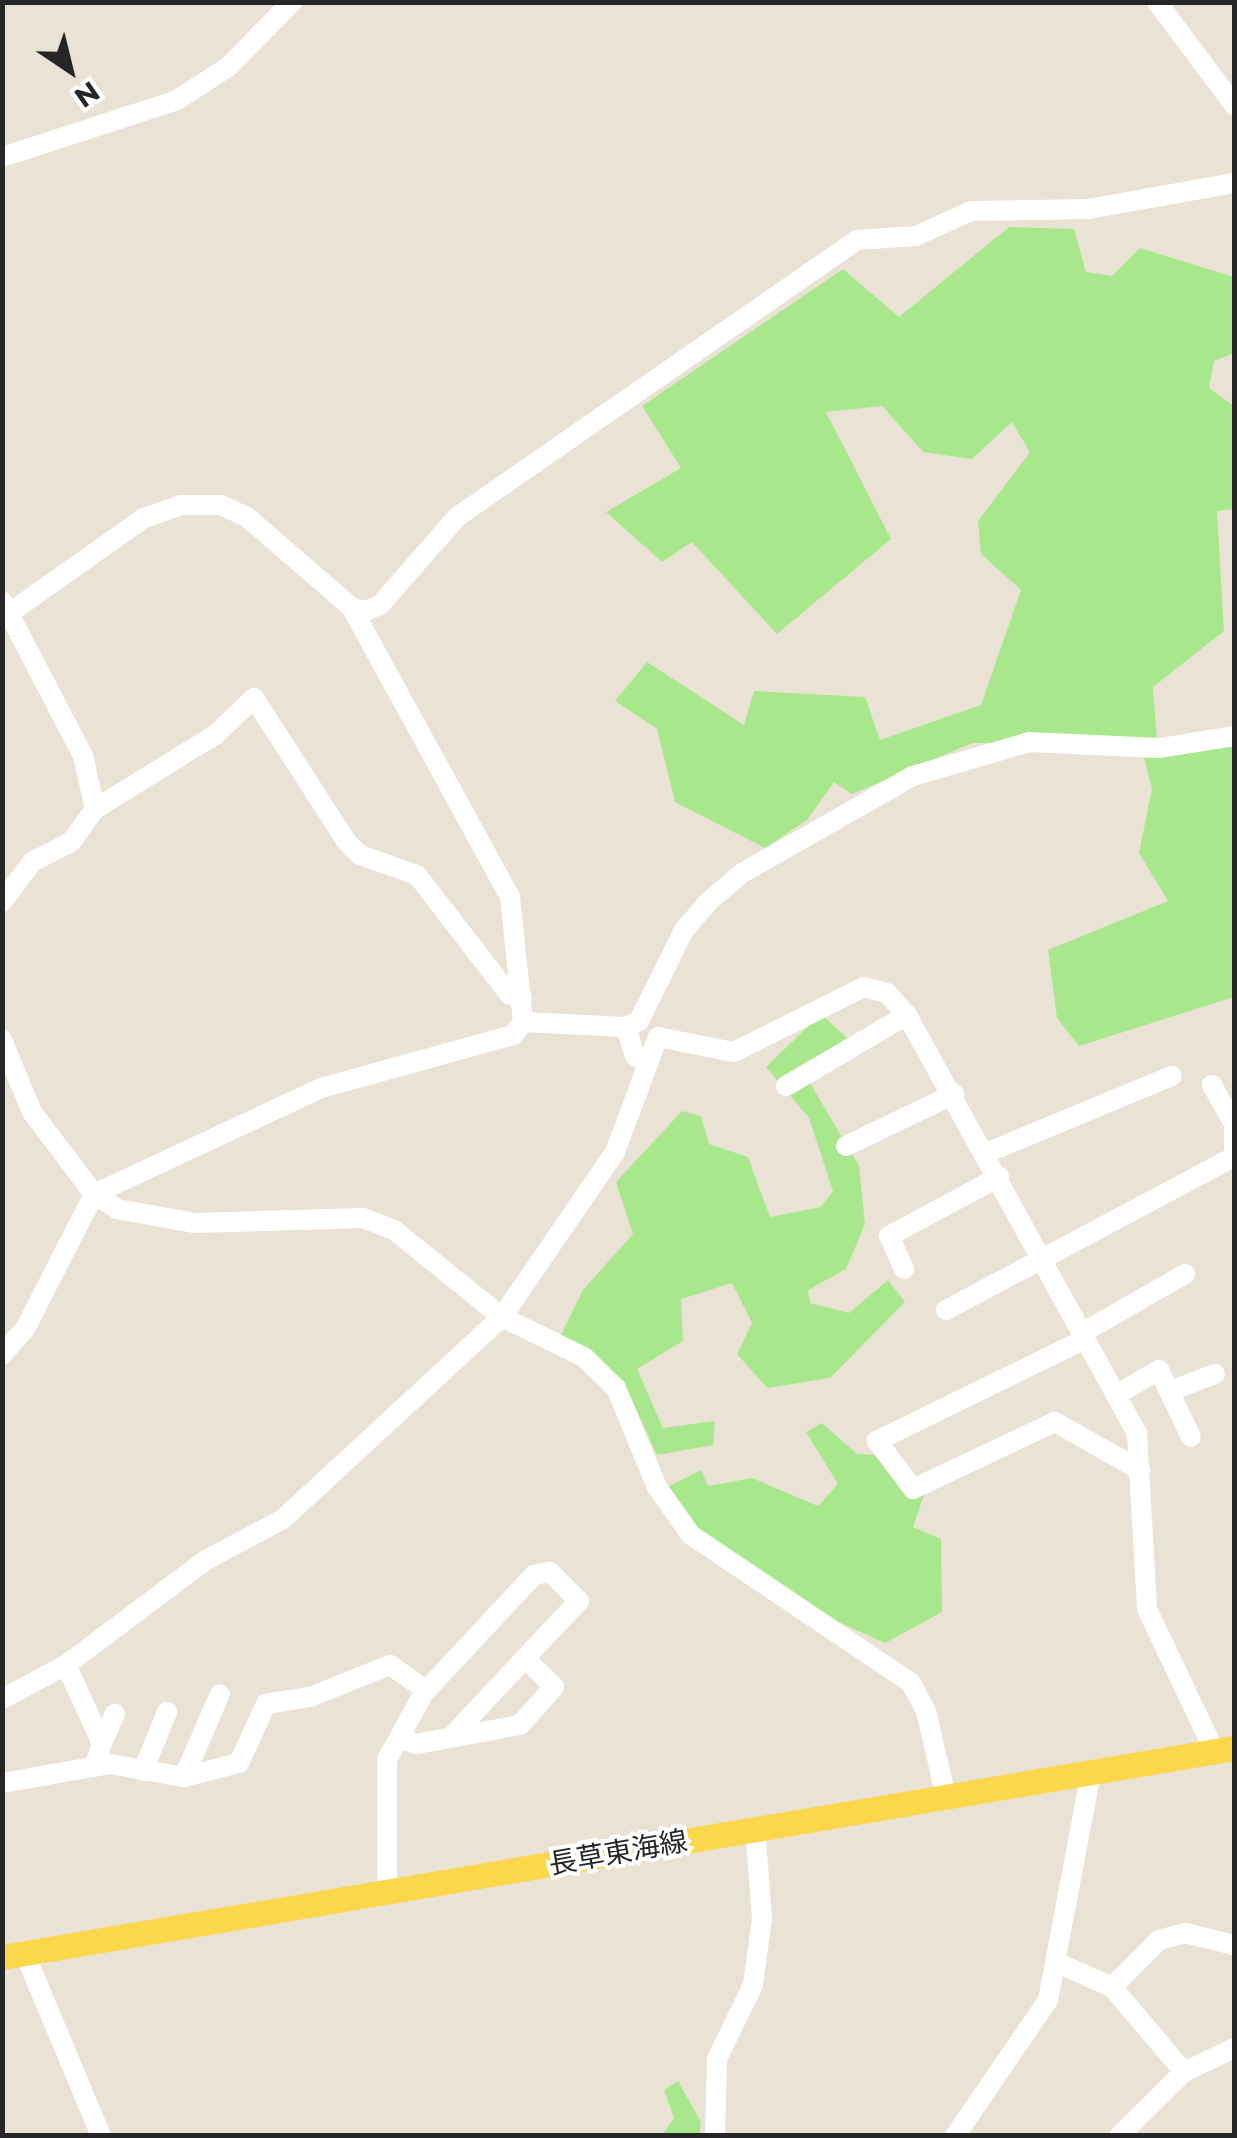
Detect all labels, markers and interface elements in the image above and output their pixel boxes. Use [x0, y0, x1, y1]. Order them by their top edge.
north arrow [20, 20, 120, 120]
text: N [68, 74, 106, 115]
street label: 長草東海線 [546, 1823, 690, 1881]

